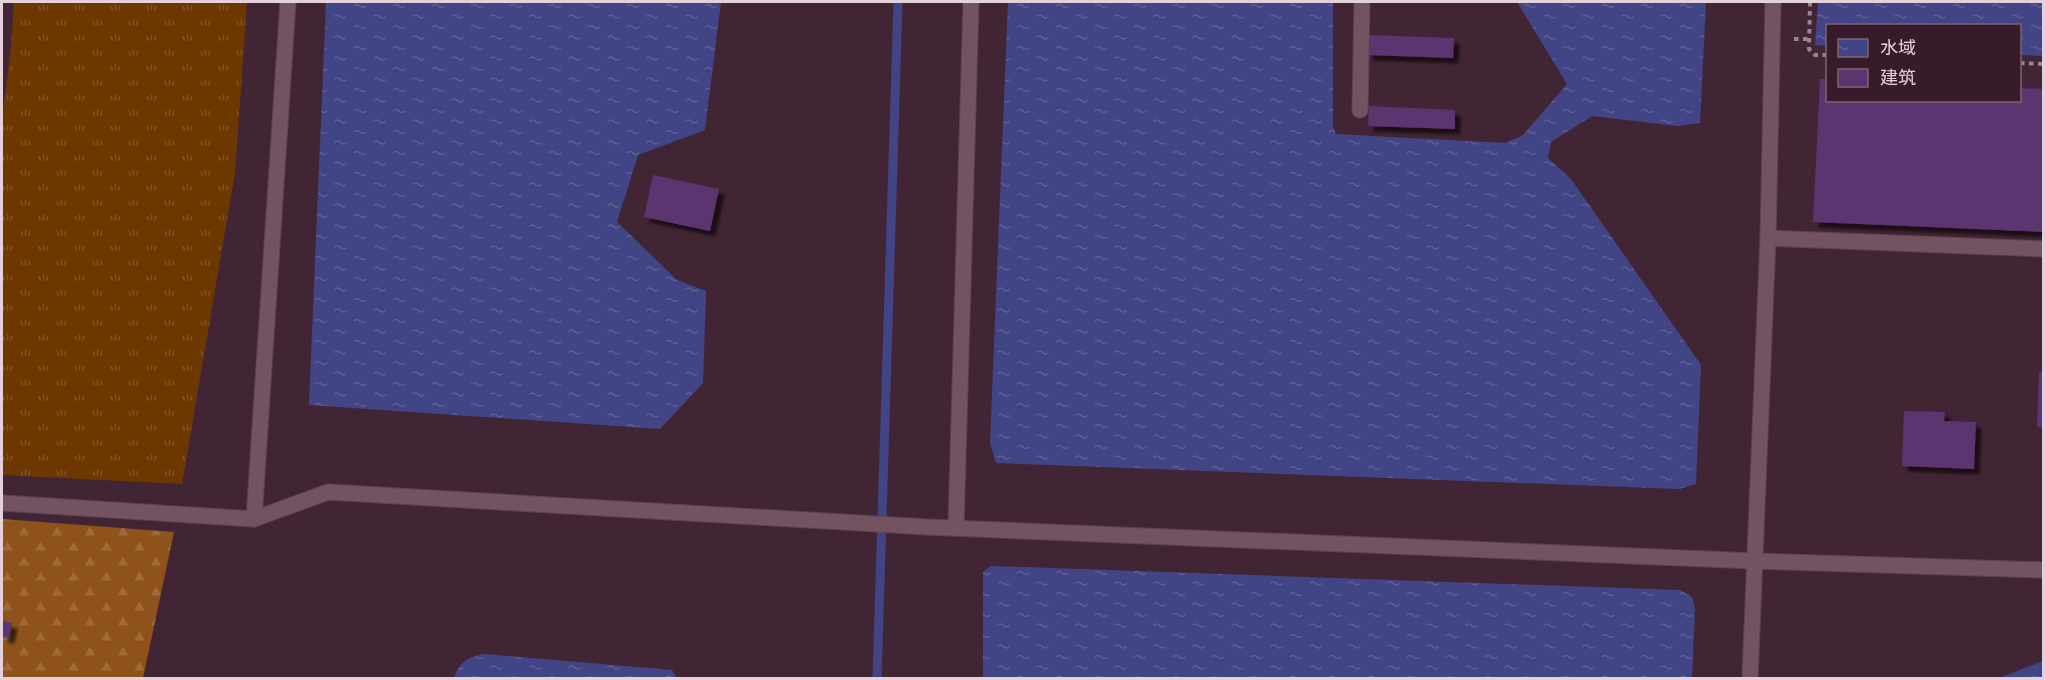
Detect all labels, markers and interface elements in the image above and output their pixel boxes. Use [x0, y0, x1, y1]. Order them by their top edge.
legend [1826, 24, 2021, 102]
text: 水域 [1880, 36, 1916, 61]
text: 建筑 [1880, 66, 1916, 91]

